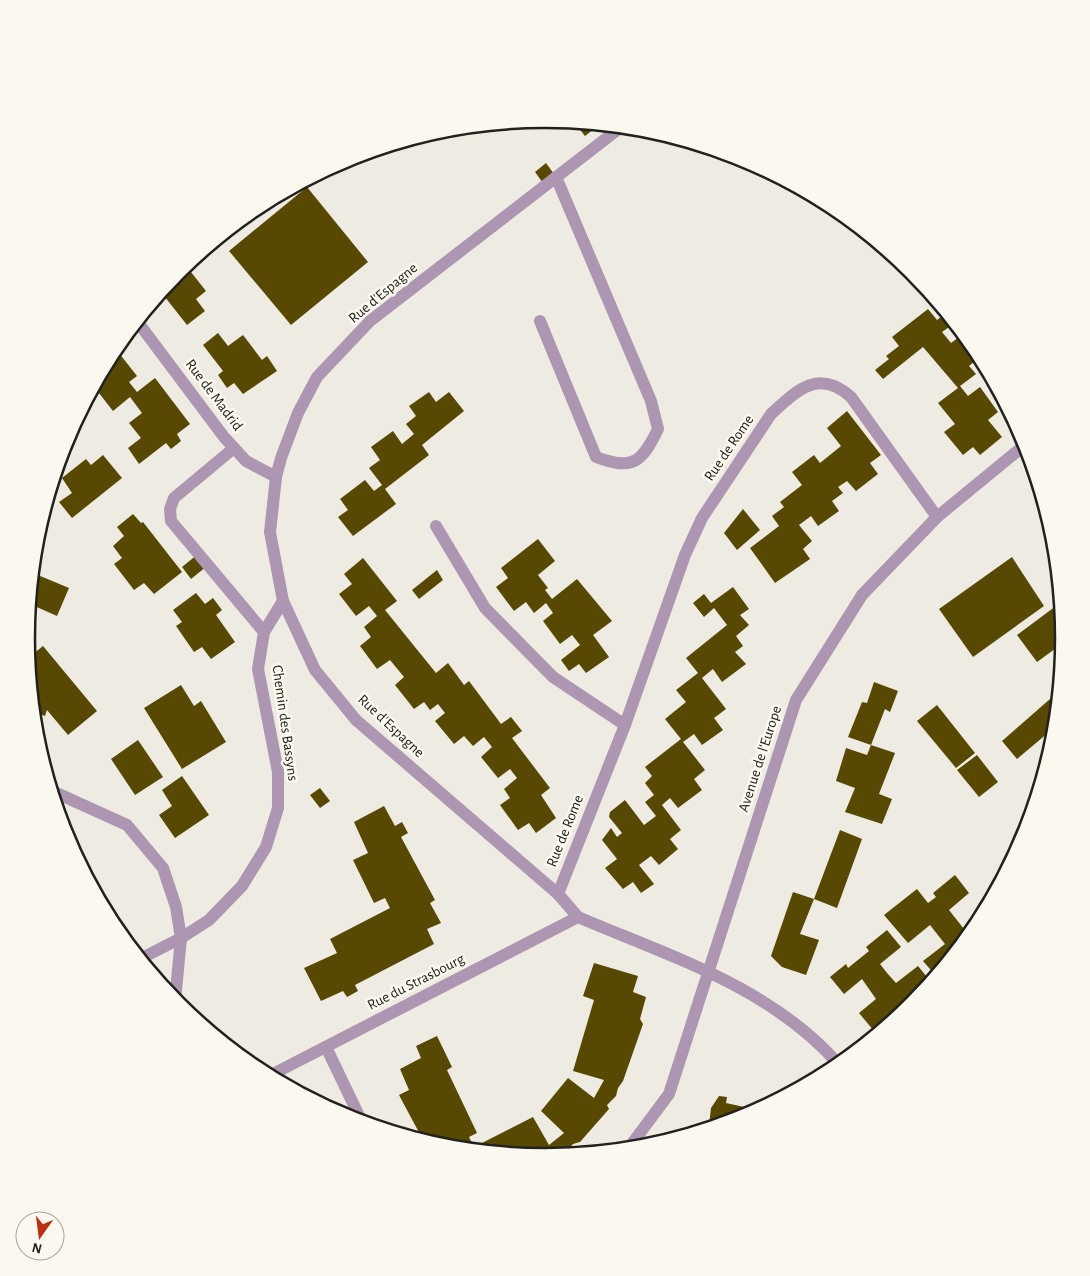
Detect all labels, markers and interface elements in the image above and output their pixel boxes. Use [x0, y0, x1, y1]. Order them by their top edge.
street label: Rue d'Espagne [346, 260, 420, 326]
street label: Rue de Madrid [182, 357, 246, 434]
street label: Rue de Rome [701, 412, 757, 484]
street label: Chemin des Bassyns [269, 664, 301, 782]
street label: Rue d'Espagne [355, 692, 427, 760]
street label: Avenue de l'Europe [736, 704, 784, 814]
street label: Rue de Rome [544, 793, 586, 869]
street label: Rue du Strasbourg [365, 951, 468, 1013]
north arrow [15, 1211, 65, 1261]
text: N [31, 1240, 44, 1256]

